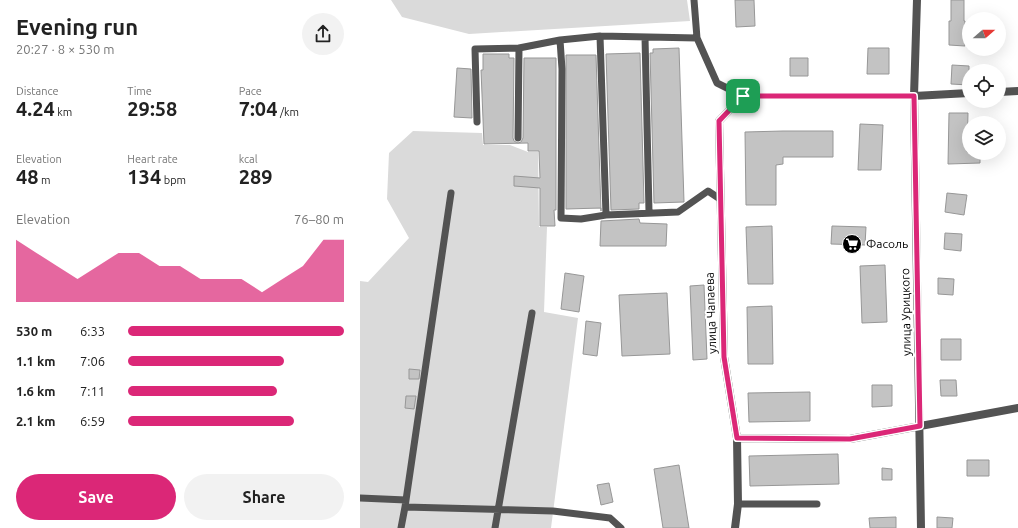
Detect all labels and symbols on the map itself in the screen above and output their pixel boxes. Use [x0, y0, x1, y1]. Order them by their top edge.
north arrow [962, 12, 1006, 56]
pin [726, 79, 760, 113]
supermarket icon: Фасоль [841, 233, 863, 255]
place label: Фасоль [866, 237, 908, 250]
street label: улица Урицкого [898, 268, 913, 356]
street label: улица Чапаева [703, 272, 718, 354]

